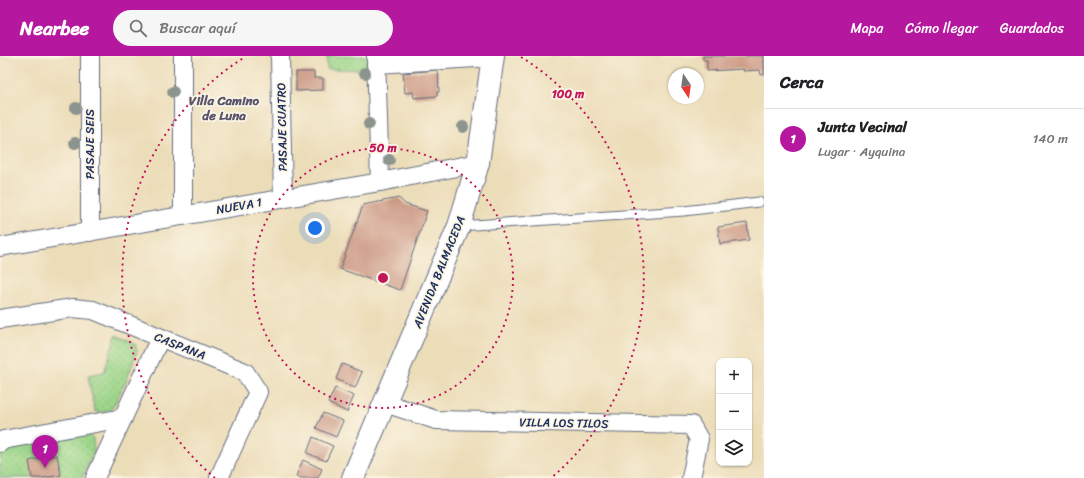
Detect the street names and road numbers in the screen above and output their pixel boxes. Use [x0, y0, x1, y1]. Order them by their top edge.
street label: PASAJE CUATRO [270, 82, 294, 172]
street label: PASAJE SEIS [79, 108, 101, 179]
street label: NUEVA 1 [214, 191, 264, 221]
street label: AVENIDA BALMACEDA [406, 212, 472, 332]
street label: CASPANA [151, 326, 209, 366]
street label: VILLA LOS TILOS [519, 411, 609, 435]

